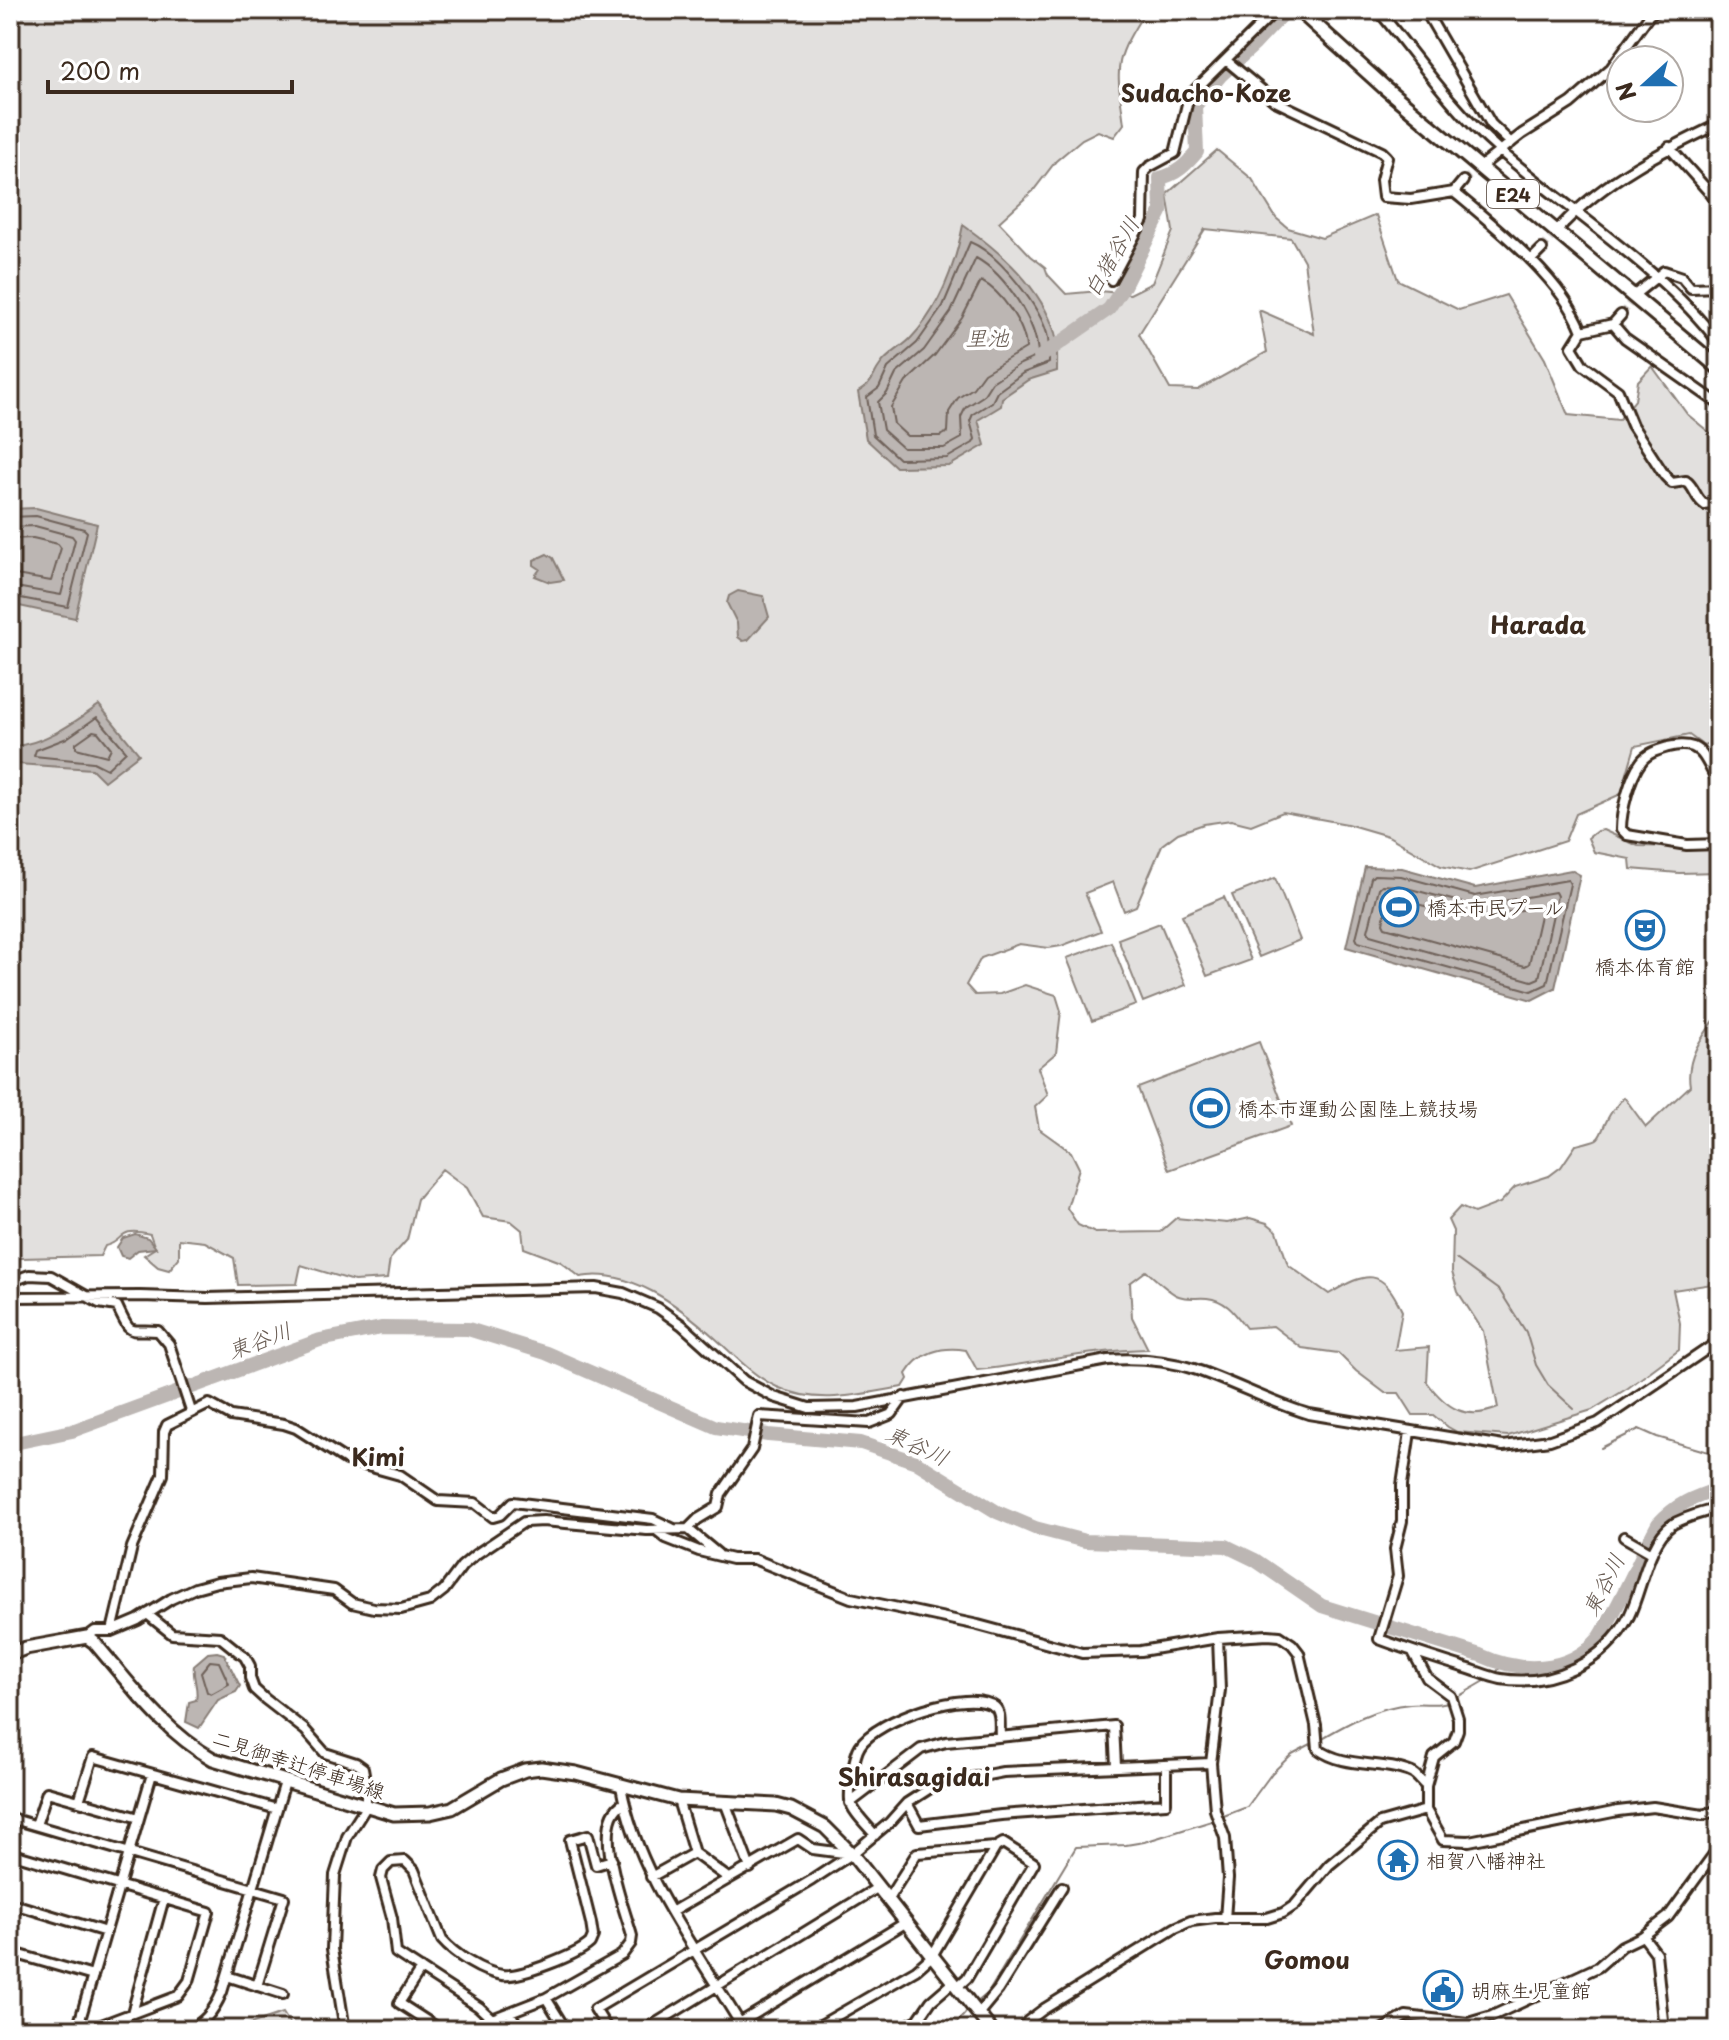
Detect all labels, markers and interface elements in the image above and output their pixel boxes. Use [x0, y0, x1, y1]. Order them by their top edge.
scale bar [48, 44, 292, 94]
north arrow [1605, 44, 1685, 124]
text: 200 m [60, 52, 140, 88]
district label: Sudacho-Koze [1121, 74, 1291, 110]
text: N [1606, 78, 1643, 106]
road number: E24 [1487, 180, 1539, 208]
water label: 白猪谷川 [1074, 210, 1146, 302]
water label: 里池 [965, 320, 1010, 353]
district label: Harada [1490, 606, 1586, 642]
sports icon: 橋本市民プール [1378, 886, 1420, 928]
place label: 橋本市民プール [1427, 892, 1565, 922]
theatre icon: 橋本体育館 [1624, 909, 1666, 951]
place label: 橋本体育館 [1595, 951, 1695, 981]
sports icon: 橋本市運動公園陸上競技場 [1189, 1087, 1231, 1129]
place label: 橋本市運動公園陸上競技場 [1238, 1093, 1478, 1123]
water label: 東谷川 [222, 1312, 296, 1366]
water label: 東谷川 [881, 1415, 955, 1473]
district label: Kimi [351, 1438, 405, 1474]
water label: 東谷川 [1572, 1547, 1632, 1621]
street label: 二見御幸辻停車場線 [209, 1722, 389, 1806]
district label: Shirasagidai [838, 1758, 990, 1794]
temple icon: 相賀八幡神社 [1377, 1839, 1419, 1881]
place label: 相賀八幡神社 [1426, 1845, 1546, 1875]
district label: Gomou [1264, 1941, 1350, 1977]
public building icon: 胡麻生児童館 [1422, 1969, 1464, 2011]
place label: 胡麻生児童館 [1471, 1975, 1591, 2005]

